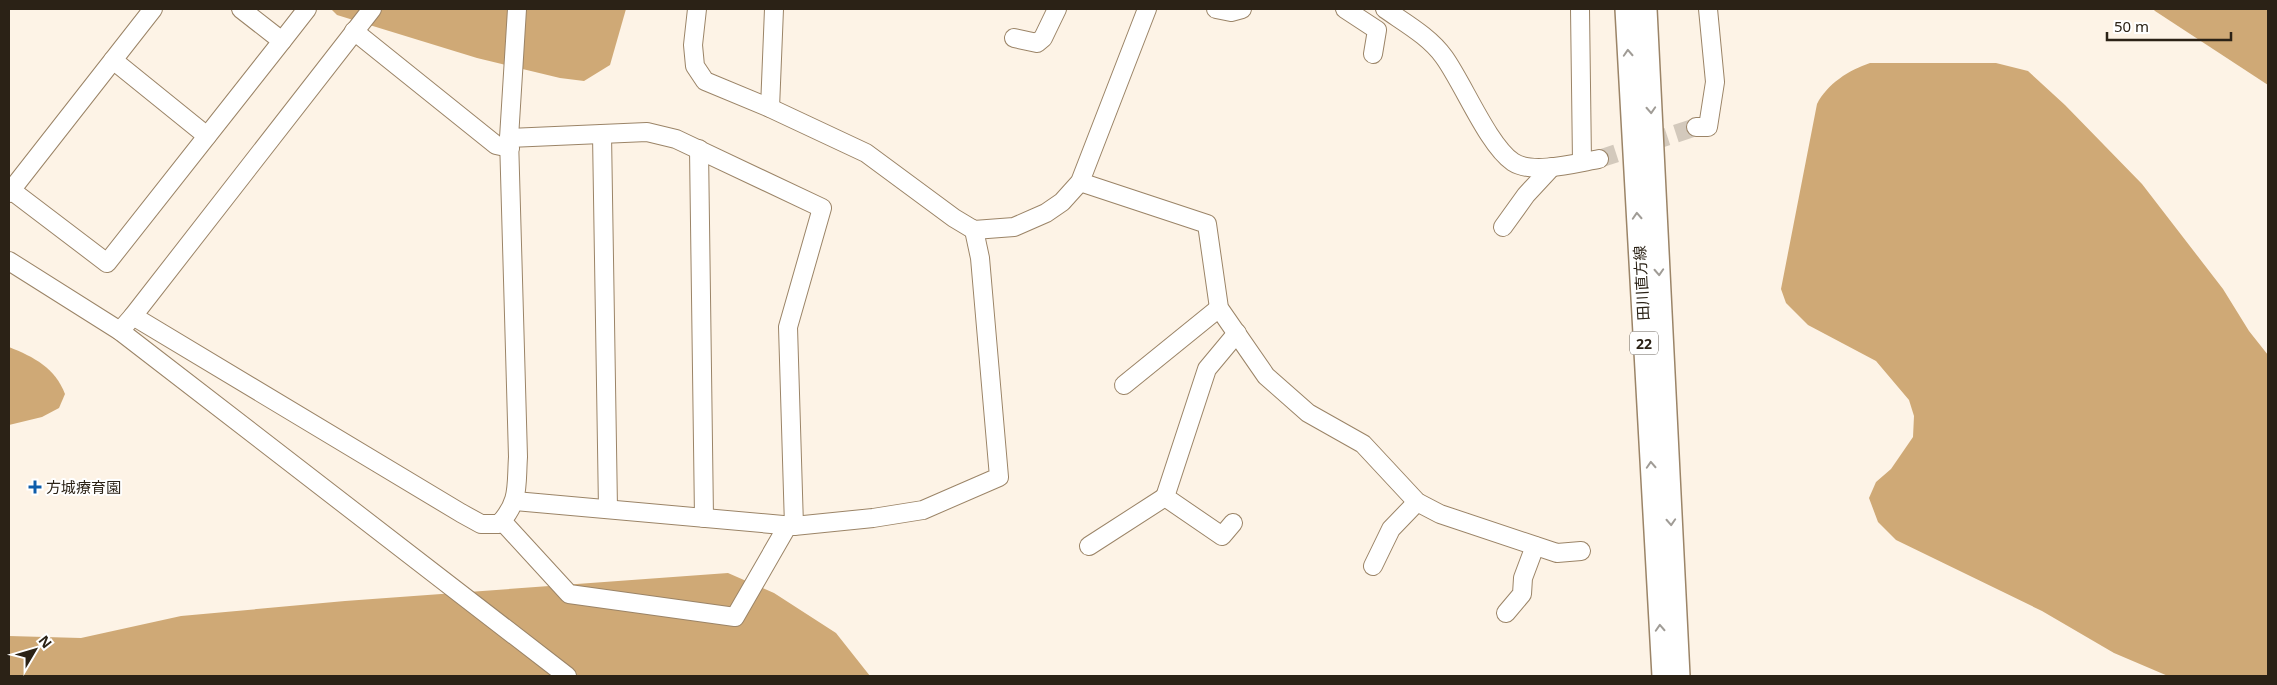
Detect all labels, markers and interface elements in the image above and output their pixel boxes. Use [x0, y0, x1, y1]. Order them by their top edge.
scale bar [2107, 10, 2231, 42]
text: 50 m [2114, 16, 2149, 36]
one-way arrow [1623, 49, 1634, 57]
one-way arrow [1646, 106, 1656, 114]
one-way arrow [1632, 211, 1643, 219]
street label: 田川直方線 [1629, 245, 1653, 321]
one-way arrow [1653, 268, 1664, 276]
road number: 22 [1630, 332, 1658, 354]
one-way arrow [1645, 461, 1656, 469]
place label: 方城療育園 [46, 477, 121, 497]
marker: 方城療育園 [28, 480, 42, 494]
one-way arrow [1666, 518, 1676, 526]
one-way arrow [1654, 623, 1665, 631]
north arrow [10, 625, 60, 675]
text: N [35, 631, 57, 652]

